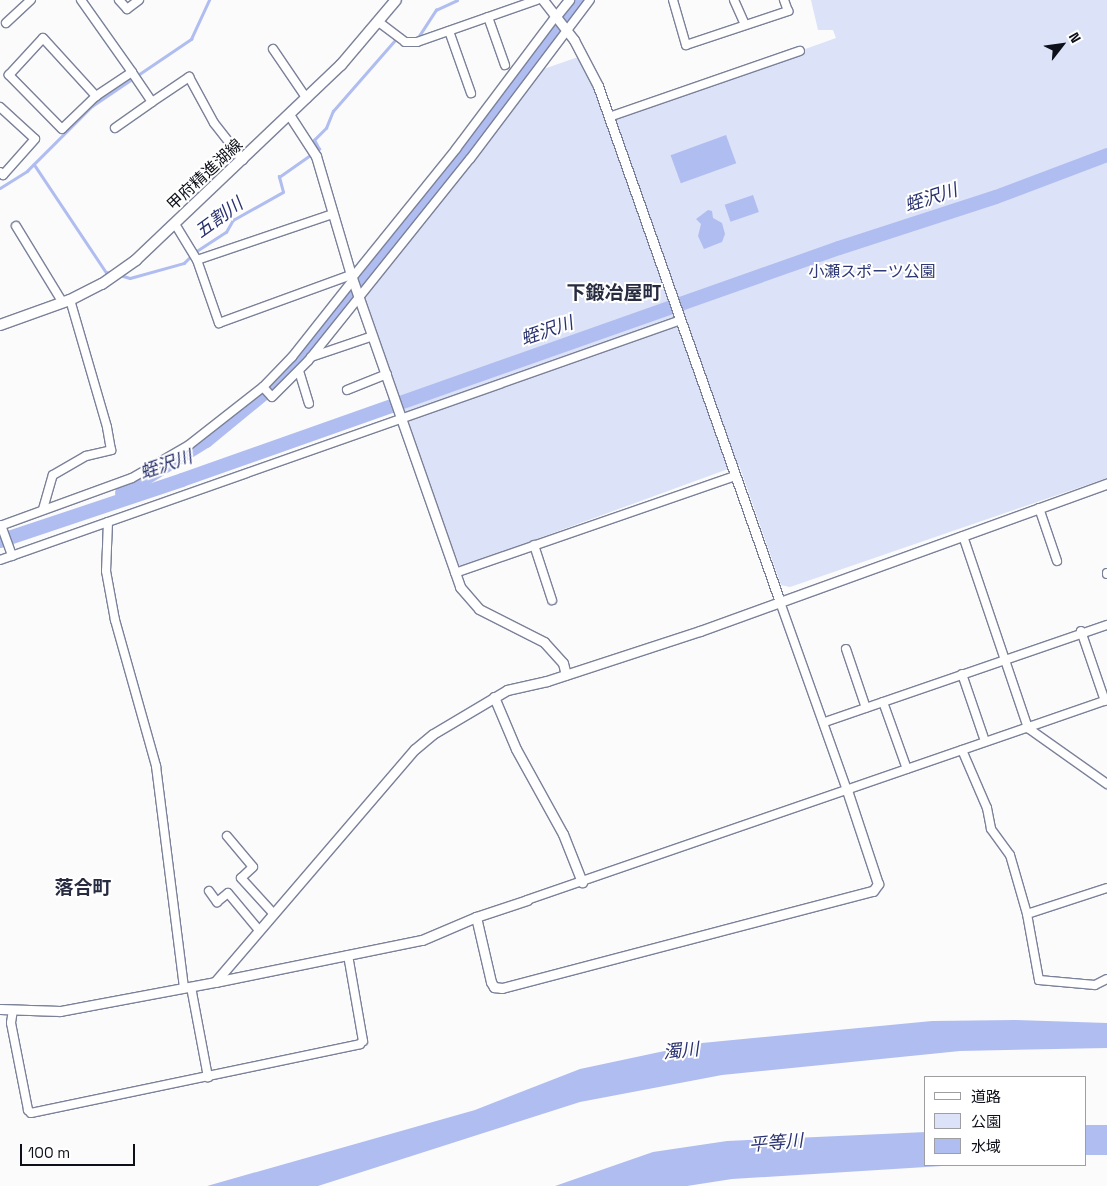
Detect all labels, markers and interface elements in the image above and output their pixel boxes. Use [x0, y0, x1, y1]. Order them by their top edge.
north arrow [1037, 20, 1087, 70]
text: N [1065, 29, 1085, 46]
street label: 甲府精進湖線 [163, 135, 247, 215]
water label: 蛭沢川 [902, 179, 960, 217]
water label: 五割川 [191, 193, 247, 243]
park label: 小瀬スポーツ公園 [808, 262, 936, 282]
district label: 下鍛冶屋町 [567, 282, 661, 304]
water label: 蛭沢川 [518, 312, 576, 350]
water label: 蛭沢川 [137, 446, 195, 484]
district label: 落合町 [55, 877, 111, 899]
water label: 濁川 [662, 1038, 700, 1064]
legend [924, 1076, 1087, 1166]
text: 道路 [971, 1087, 1001, 1106]
text: 公園 [971, 1112, 1001, 1131]
water label: 平等川 [748, 1130, 804, 1156]
scale bar [22, 1134, 138, 1166]
text: 水域 [971, 1137, 1001, 1156]
text: 100 m [28, 1143, 70, 1162]

